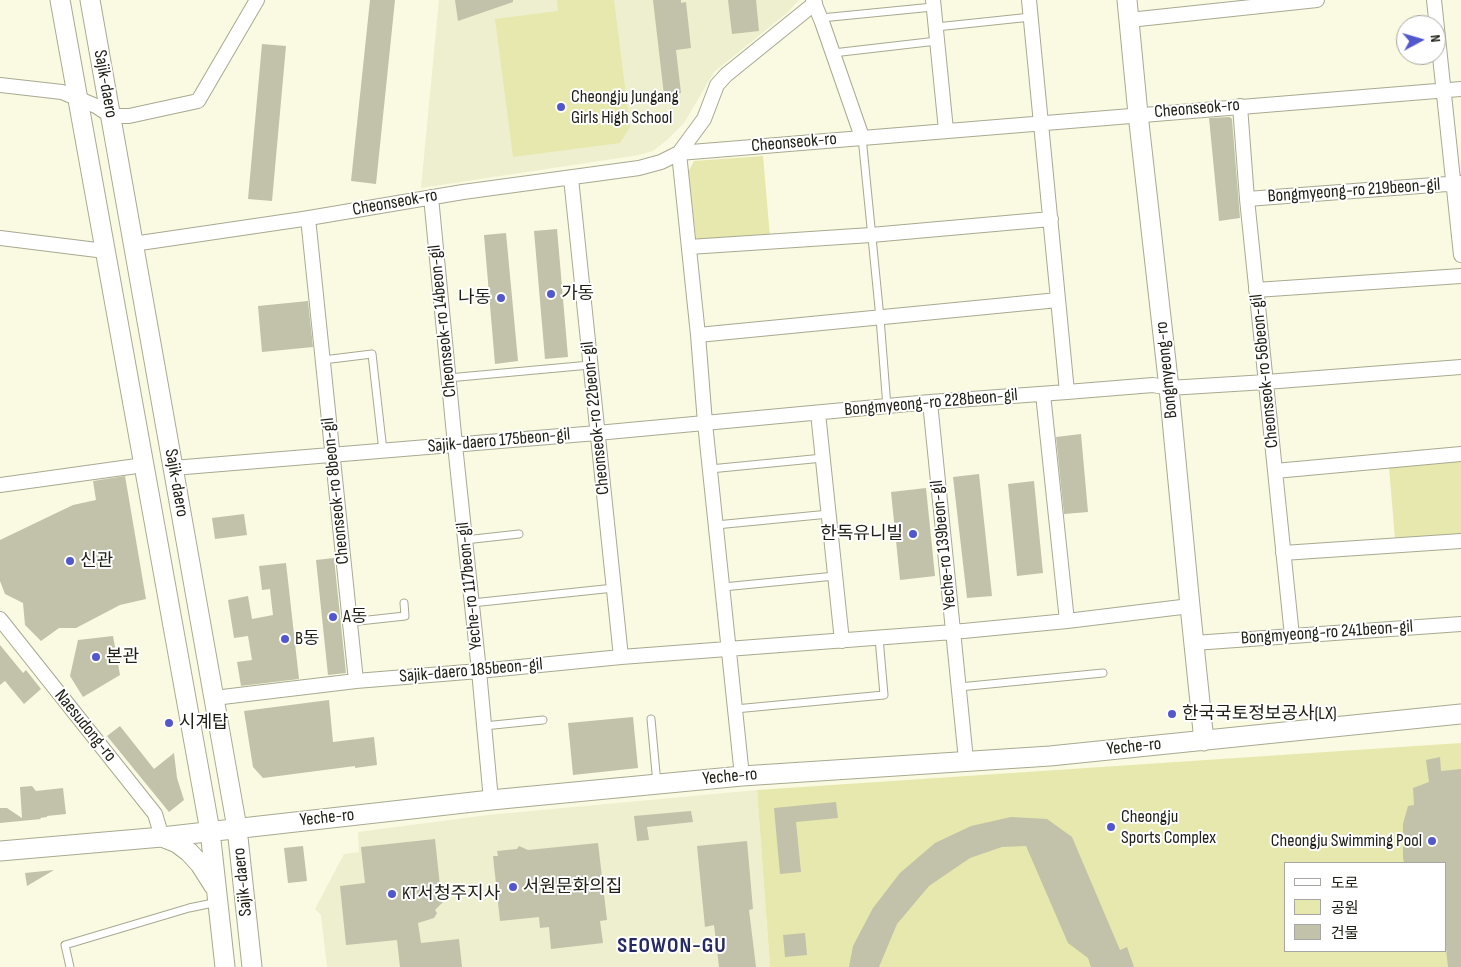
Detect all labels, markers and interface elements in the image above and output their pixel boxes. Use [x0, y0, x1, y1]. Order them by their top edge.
north arrow [1396, 15, 1446, 65]
text: N [1427, 34, 1444, 43]
street label: Sajik-daero [88, 48, 122, 120]
place label: Cheongju Jungang Girls High School [571, 86, 679, 128]
street label: Cheonseok-ro [1153, 95, 1241, 123]
marker: Cheongju Jungang Girls High School [555, 101, 567, 113]
street label: Cheonseok-ro [750, 129, 838, 157]
street label: Bongmyeong-ro 219beon-gil [1267, 174, 1441, 208]
street label: Cheonseok-ro [351, 185, 439, 221]
street label: Cheonseok-ro 14beon-gil [424, 244, 462, 398]
place label: 가동 [561, 283, 594, 305]
place label: 나동 [458, 287, 491, 309]
marker: 가동 [545, 288, 557, 300]
marker: 나동 [495, 292, 507, 304]
street label: Cheonseok-ro 56beon-gil [1246, 293, 1284, 449]
street label: Bongmyeong-ro [1151, 320, 1183, 420]
street label: Cheonseok-ro 22beon-gil [577, 340, 615, 496]
street label: Bongmyeong-ro 228beon-gil [843, 385, 1019, 421]
street label: Cheonseok-ro 8beon-gil [318, 417, 354, 565]
street label: Sajik-daero 175beon-gil [427, 424, 571, 458]
street label: Sajik-daero [159, 447, 193, 519]
street label: Yeche-ro 139beon-gil [926, 479, 962, 611]
street label: Yeche-ro 117beon-gil [453, 521, 487, 651]
place label: 한독유니빌 [820, 523, 903, 545]
marker: 한독유니빌 [907, 528, 919, 540]
place label: 신관 [80, 550, 113, 572]
marker: 신관 [64, 555, 76, 567]
place label: A동 [343, 606, 367, 628]
marker: A동 [327, 611, 339, 623]
street label: Bongmyeong-ro 241beon-gil [1240, 616, 1414, 650]
place label: B동 [295, 628, 320, 650]
marker: B동 [279, 633, 291, 645]
place label: 본관 [106, 646, 139, 668]
marker: 본관 [90, 651, 102, 663]
street label: Sajik-daero 185beon-gil [398, 654, 544, 688]
street label: Naesudong-ro [49, 686, 121, 766]
place label: 한국국토정보공사(LX) [1182, 703, 1337, 725]
marker: 한국국토정보공사(LX) [1166, 708, 1178, 720]
place label: 시계탑 [179, 712, 229, 734]
marker: 시계탑 [163, 717, 175, 729]
street label: Yeche-ro [1106, 733, 1162, 761]
street label: Yeche-ro [702, 764, 758, 790]
street label: Yeche-ro [299, 804, 355, 832]
place label: Cheongju Sports Complex [1121, 806, 1216, 849]
marker: Cheongju Sports Complex [1105, 821, 1117, 833]
place label: Cheongju Swimming Pool [1271, 830, 1422, 852]
marker: Cheongju Swimming Pool [1426, 835, 1438, 847]
street label: Sajik-daero [229, 847, 257, 917]
legend [1284, 862, 1446, 952]
text: 도로 [1331, 874, 1359, 893]
place label: 서원문화의집 [523, 876, 622, 898]
marker: 서원문화의집 [507, 881, 519, 893]
place label: KT서청주지사 [402, 883, 500, 905]
marker: KT서청주지사 [386, 888, 398, 900]
text: 공원 [1331, 899, 1359, 918]
text: 건물 [1331, 924, 1359, 943]
district label: SEOWON-GU [616, 933, 728, 959]

